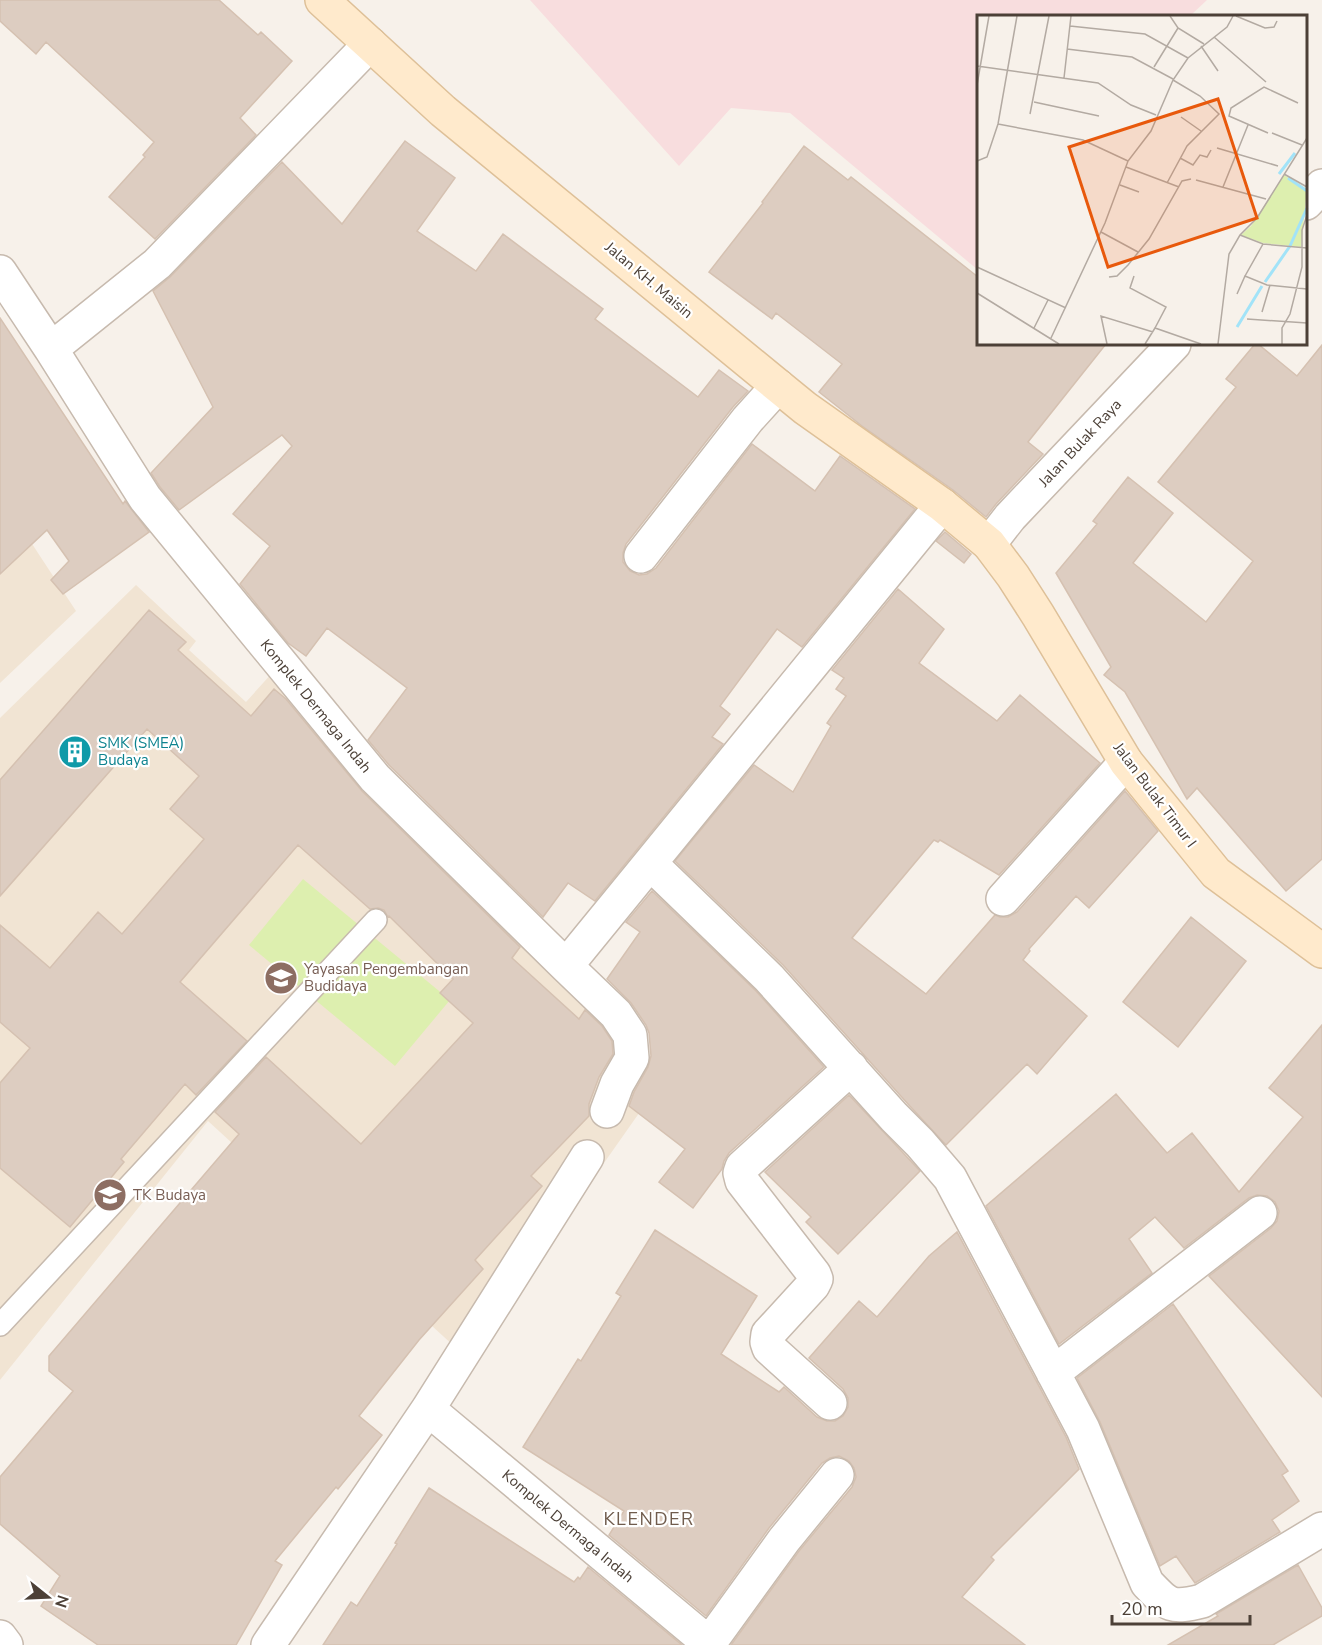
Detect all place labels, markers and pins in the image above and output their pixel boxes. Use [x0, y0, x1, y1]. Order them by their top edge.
place label: SMK (SMEA) Budaya [98, 733, 184, 770]
building icon: SMK (SMEA) Budaya [57, 734, 93, 770]
place label: Yayasan Pengembangan Budidaya [303, 959, 468, 996]
school or university icon: Yayasan Pengembangan Budidaya [263, 960, 299, 996]
school or university icon: TK Budaya [92, 1177, 128, 1213]
place label: TK Budaya [133, 1185, 206, 1205]

